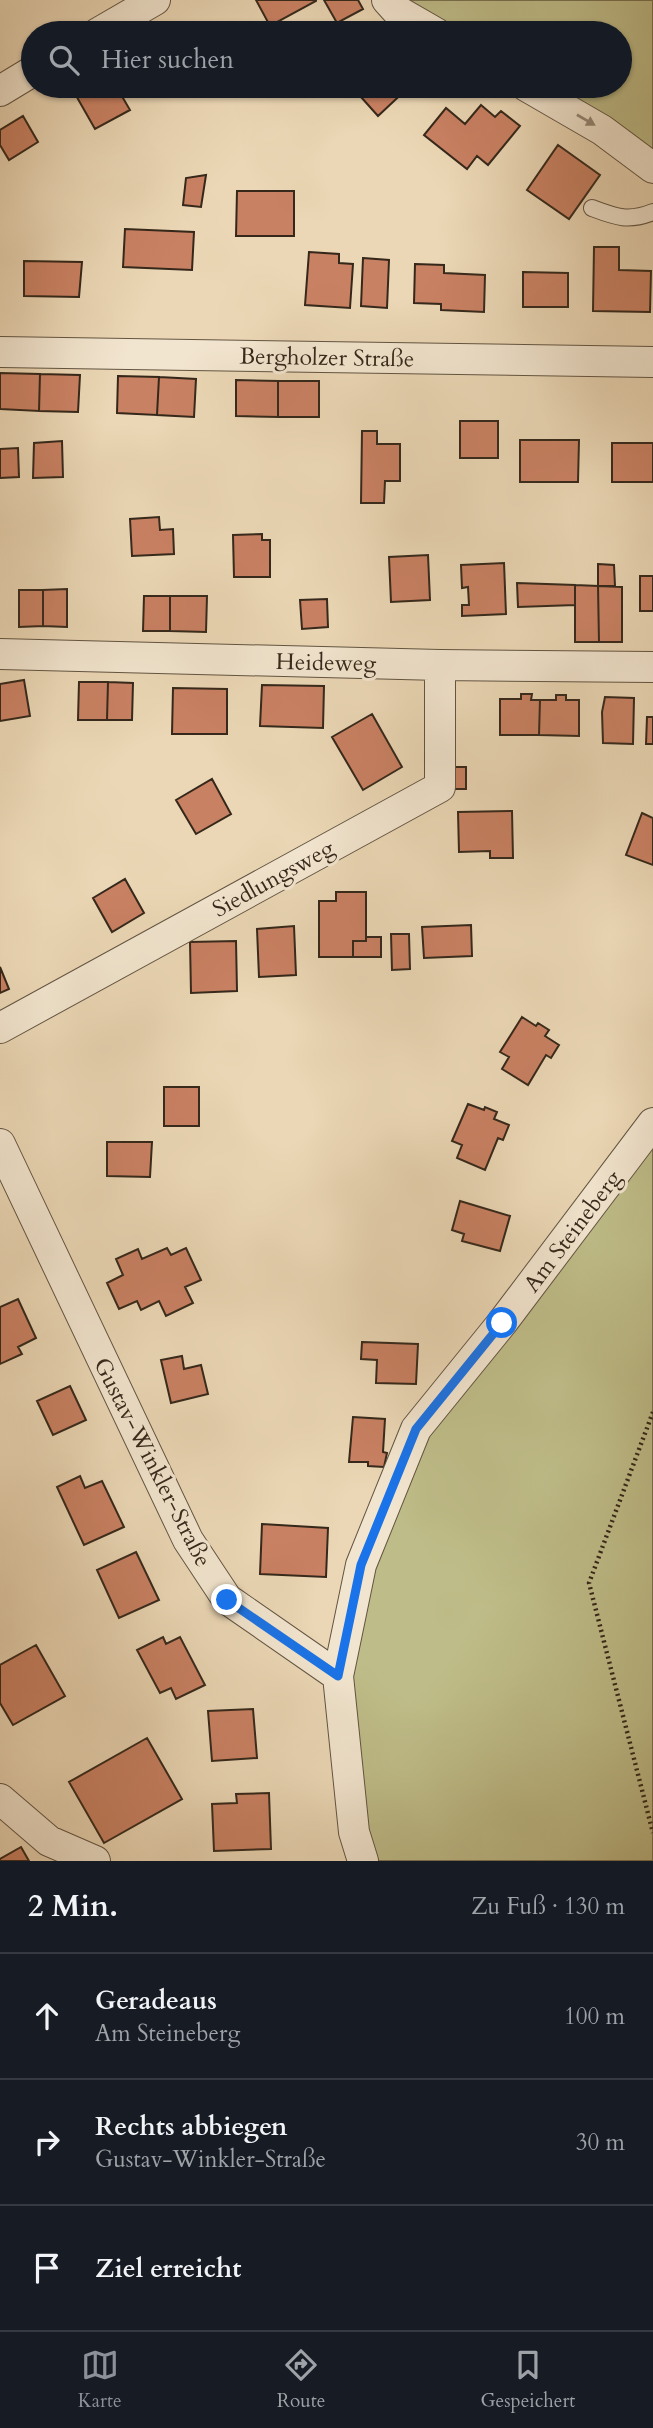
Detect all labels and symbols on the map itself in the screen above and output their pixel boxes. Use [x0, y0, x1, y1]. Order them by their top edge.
one-way arrow [576, 114, 595, 126]
street label: Bergholzer Straße [239, 340, 415, 375]
street label: Heideweg [275, 646, 377, 679]
street label: Siedlungsweg [207, 832, 340, 925]
street label: Am Steineberg [516, 1164, 629, 1299]
route start [486, 1307, 517, 1338]
street label: Gustav-Winkler-Straße [86, 1352, 219, 1572]
route end [211, 1584, 242, 1615]

